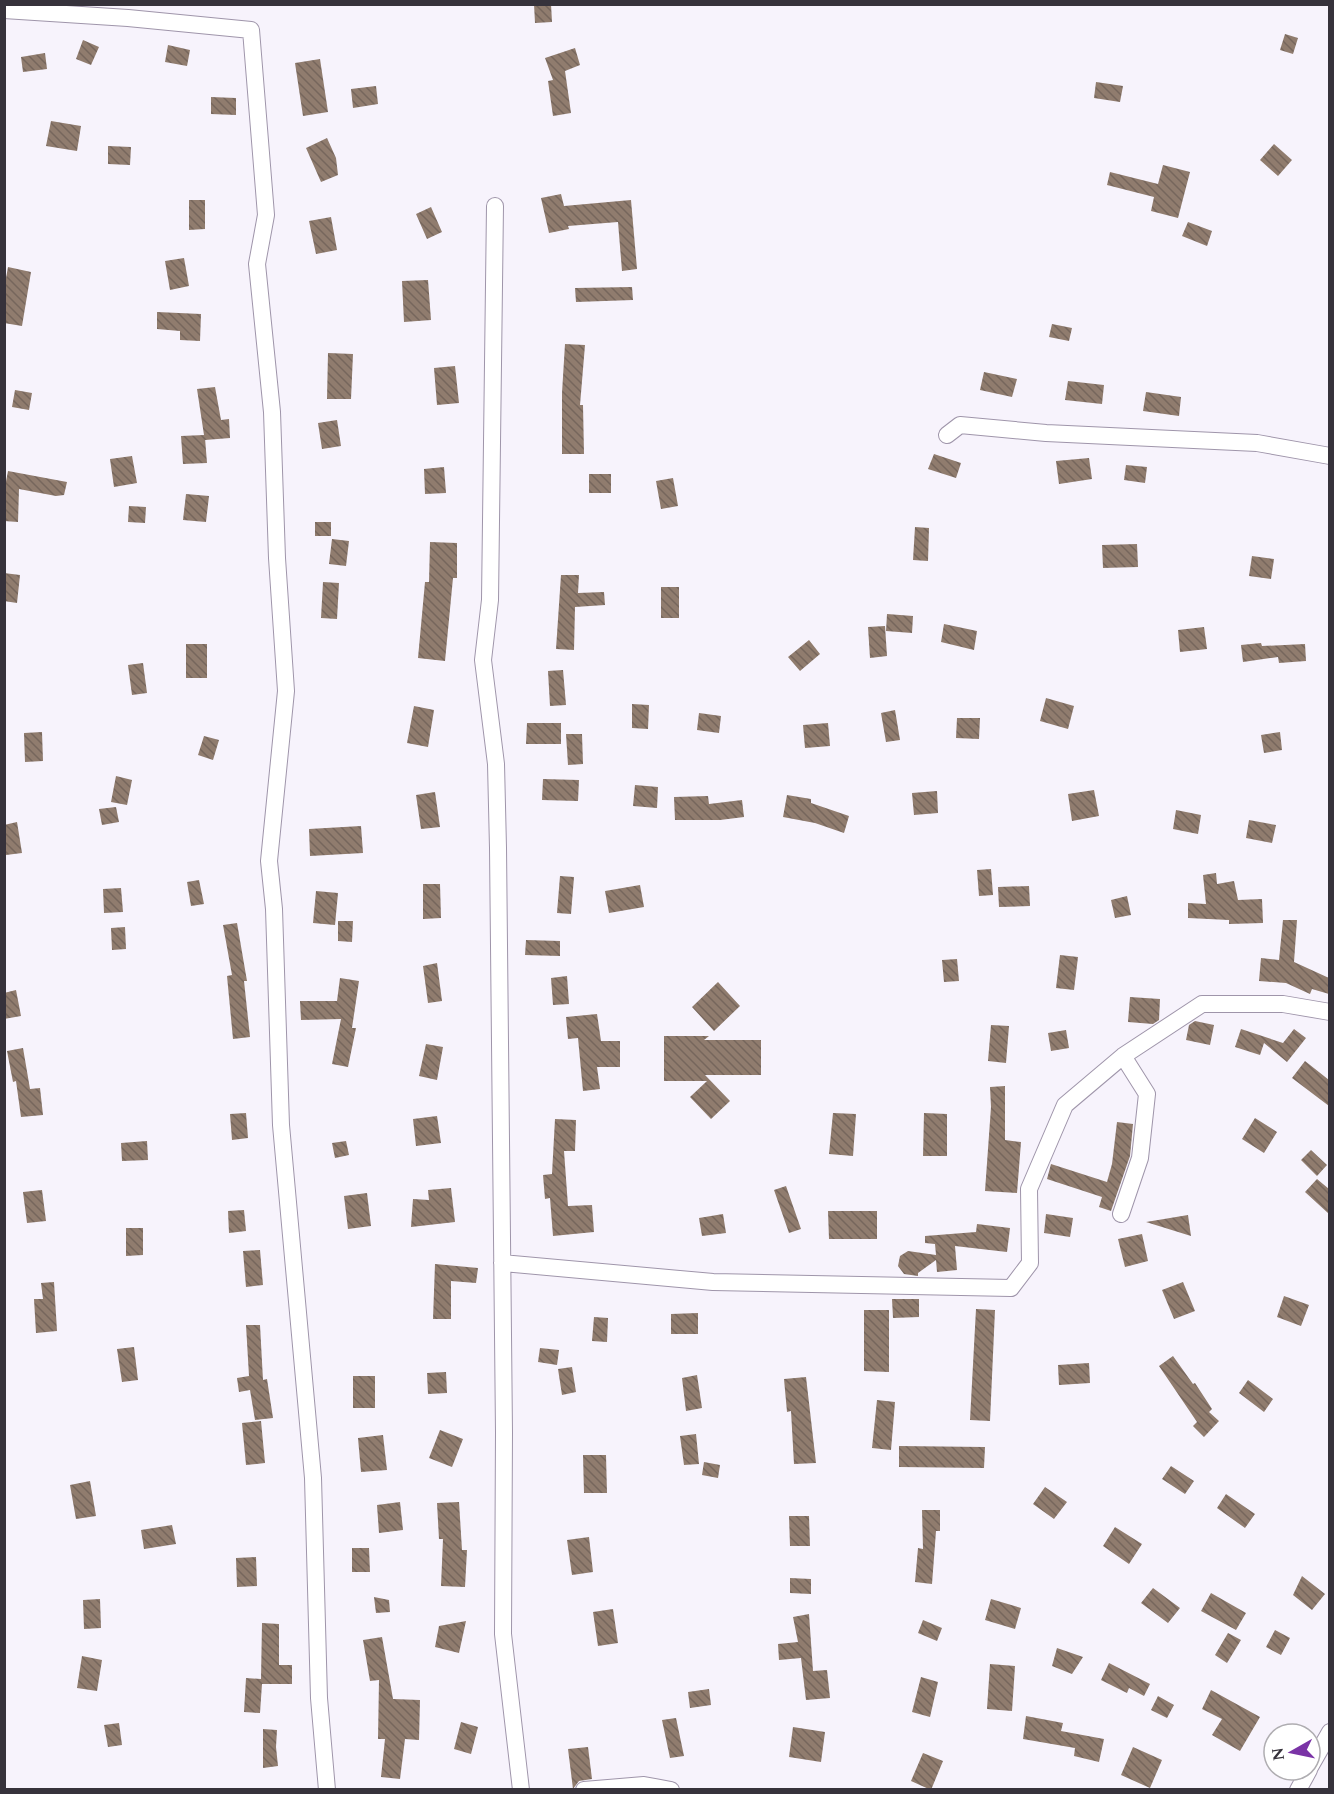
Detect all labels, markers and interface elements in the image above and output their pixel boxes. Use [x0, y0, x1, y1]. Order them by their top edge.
north arrow [1262, 1722, 1322, 1782]
text: N [1265, 1746, 1291, 1763]

